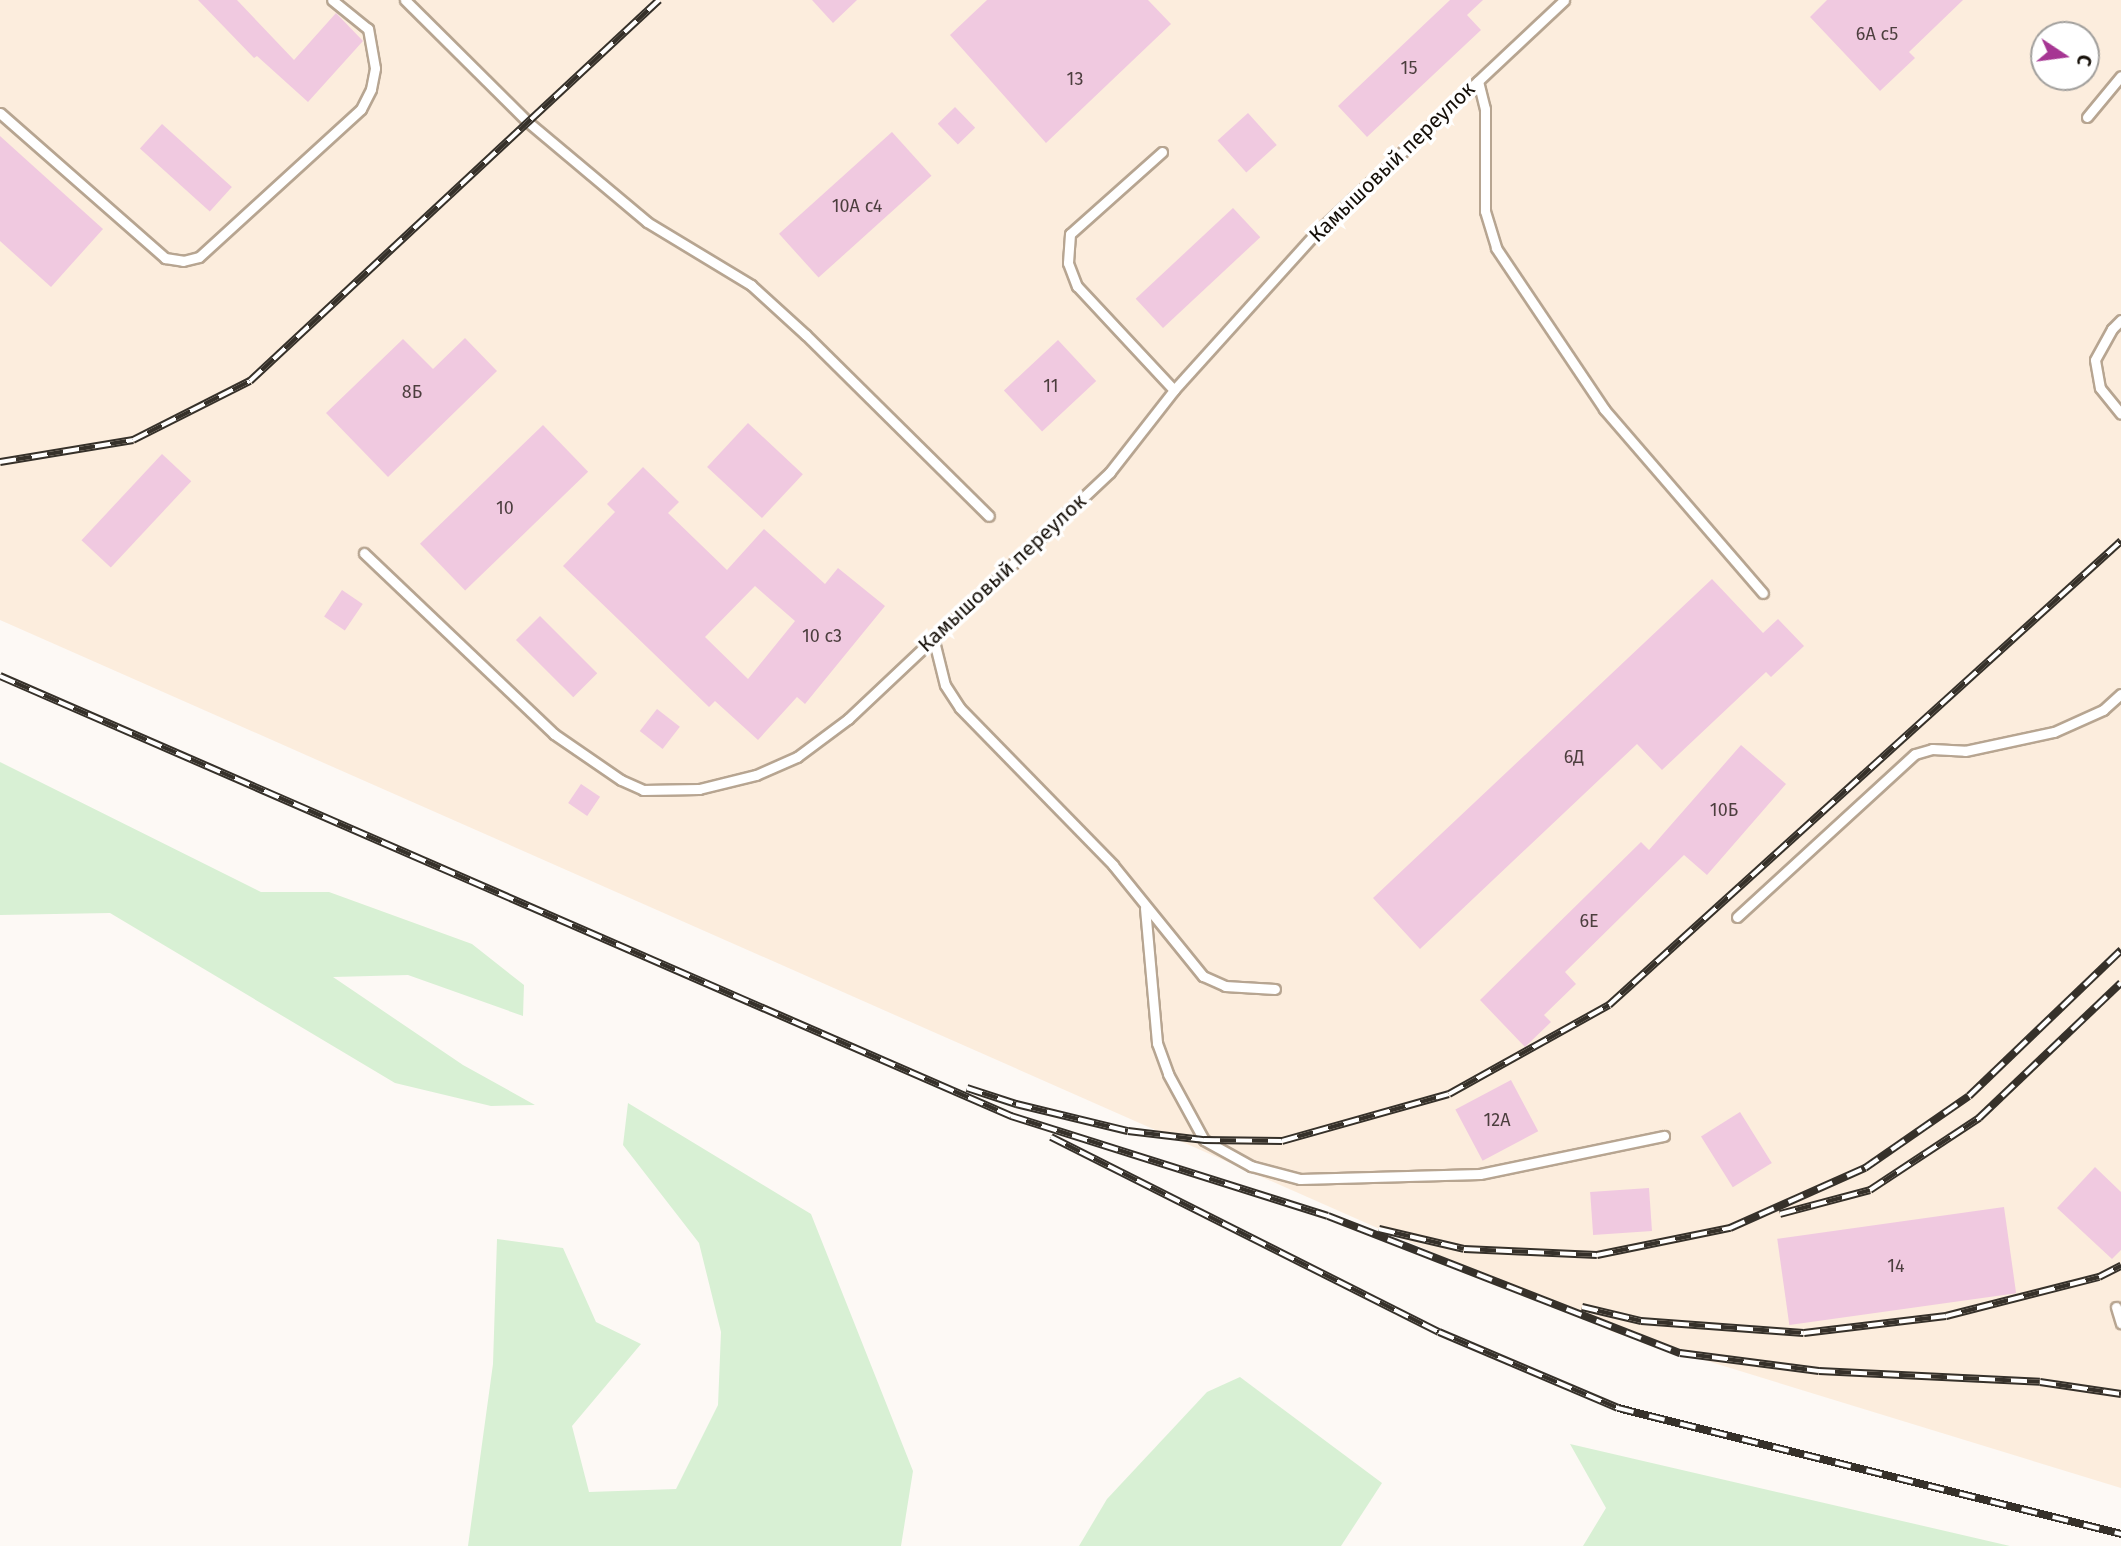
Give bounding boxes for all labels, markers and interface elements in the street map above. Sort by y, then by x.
north arrow [2030,21,2100,91]
house number: 6А с5 [1856,23,1898,45]
text: С [2072,52,2096,68]
house number: 15 [1401,57,1417,79]
house number: 13 [1067,68,1083,90]
street label: Камышовый переулок [1304,76,1480,248]
house number: 10А с4 [832,195,882,217]
house number: 11 [1043,375,1059,397]
house number: 8Б [402,381,422,403]
street label: Камышовый переулок [913,489,1091,657]
house number: 10 [496,497,514,519]
house number: 10 с3 [802,625,842,647]
house number: 6Д [1564,746,1584,768]
house number: 10Б [1710,799,1738,821]
house number: 6Е [1579,910,1599,932]
house number: 12А [1483,1109,1511,1131]
house number: 14 [1887,1255,1905,1277]

